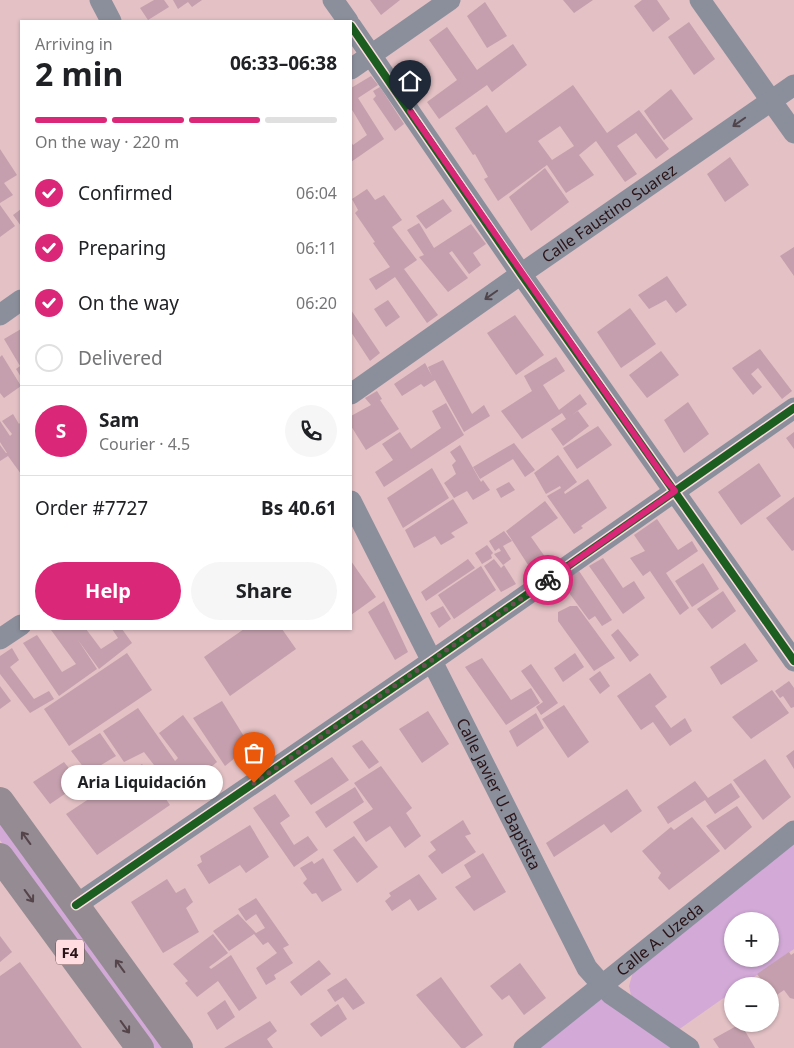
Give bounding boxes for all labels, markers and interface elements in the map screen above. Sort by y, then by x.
text: Arriving in [35,33,113,55]
text: 06:33–06:38 [230,50,337,76]
text: 2 min [35,52,123,95]
pin [389,60,431,111]
icon: home [396,67,424,95]
one-way arrow [733,117,747,127]
text: On the way · 220 m [35,131,179,153]
street label: Calle Faustino Suarez [537,159,681,268]
icon: check [35,179,63,207]
text: Confirmed [78,180,173,206]
text: 06:04 [296,182,337,204]
icon: check [35,234,63,262]
text: Preparing [78,235,166,261]
text: 06:11 [296,237,337,259]
icon: check [35,289,63,317]
text: On the way [78,290,179,316]
one-way arrow [484,290,498,300]
text: 06:20 [296,292,337,314]
text: Delivered [78,345,163,371]
button: phone [285,405,337,457]
text: Sam [99,407,139,433]
text: S [56,418,66,444]
text: Courier · 4.5 [99,433,190,455]
text: Order #7727 [35,495,148,521]
text: Bs 40.61 [261,495,337,521]
courier [523,555,573,605]
button: Help [35,562,181,620]
button: Share [191,562,337,620]
icon: bike [534,566,562,594]
street label: Calle Javier U. Baptista [451,714,547,873]
pin [233,732,275,783]
icon: bag [240,739,268,767]
callout: Aria Liquidación [61,766,224,800]
text: Aria Liquidación [78,771,206,793]
one-way arrow [21,832,32,845]
one-way arrow [24,889,34,903]
street label: Calle A. Uzeda [611,897,708,981]
map controls [724,912,779,1032]
button: + [724,912,779,967]
road number: F4 [56,940,84,964]
one-way arrow [115,959,125,973]
button: − [724,977,779,1032]
one-way arrow [119,1020,130,1033]

